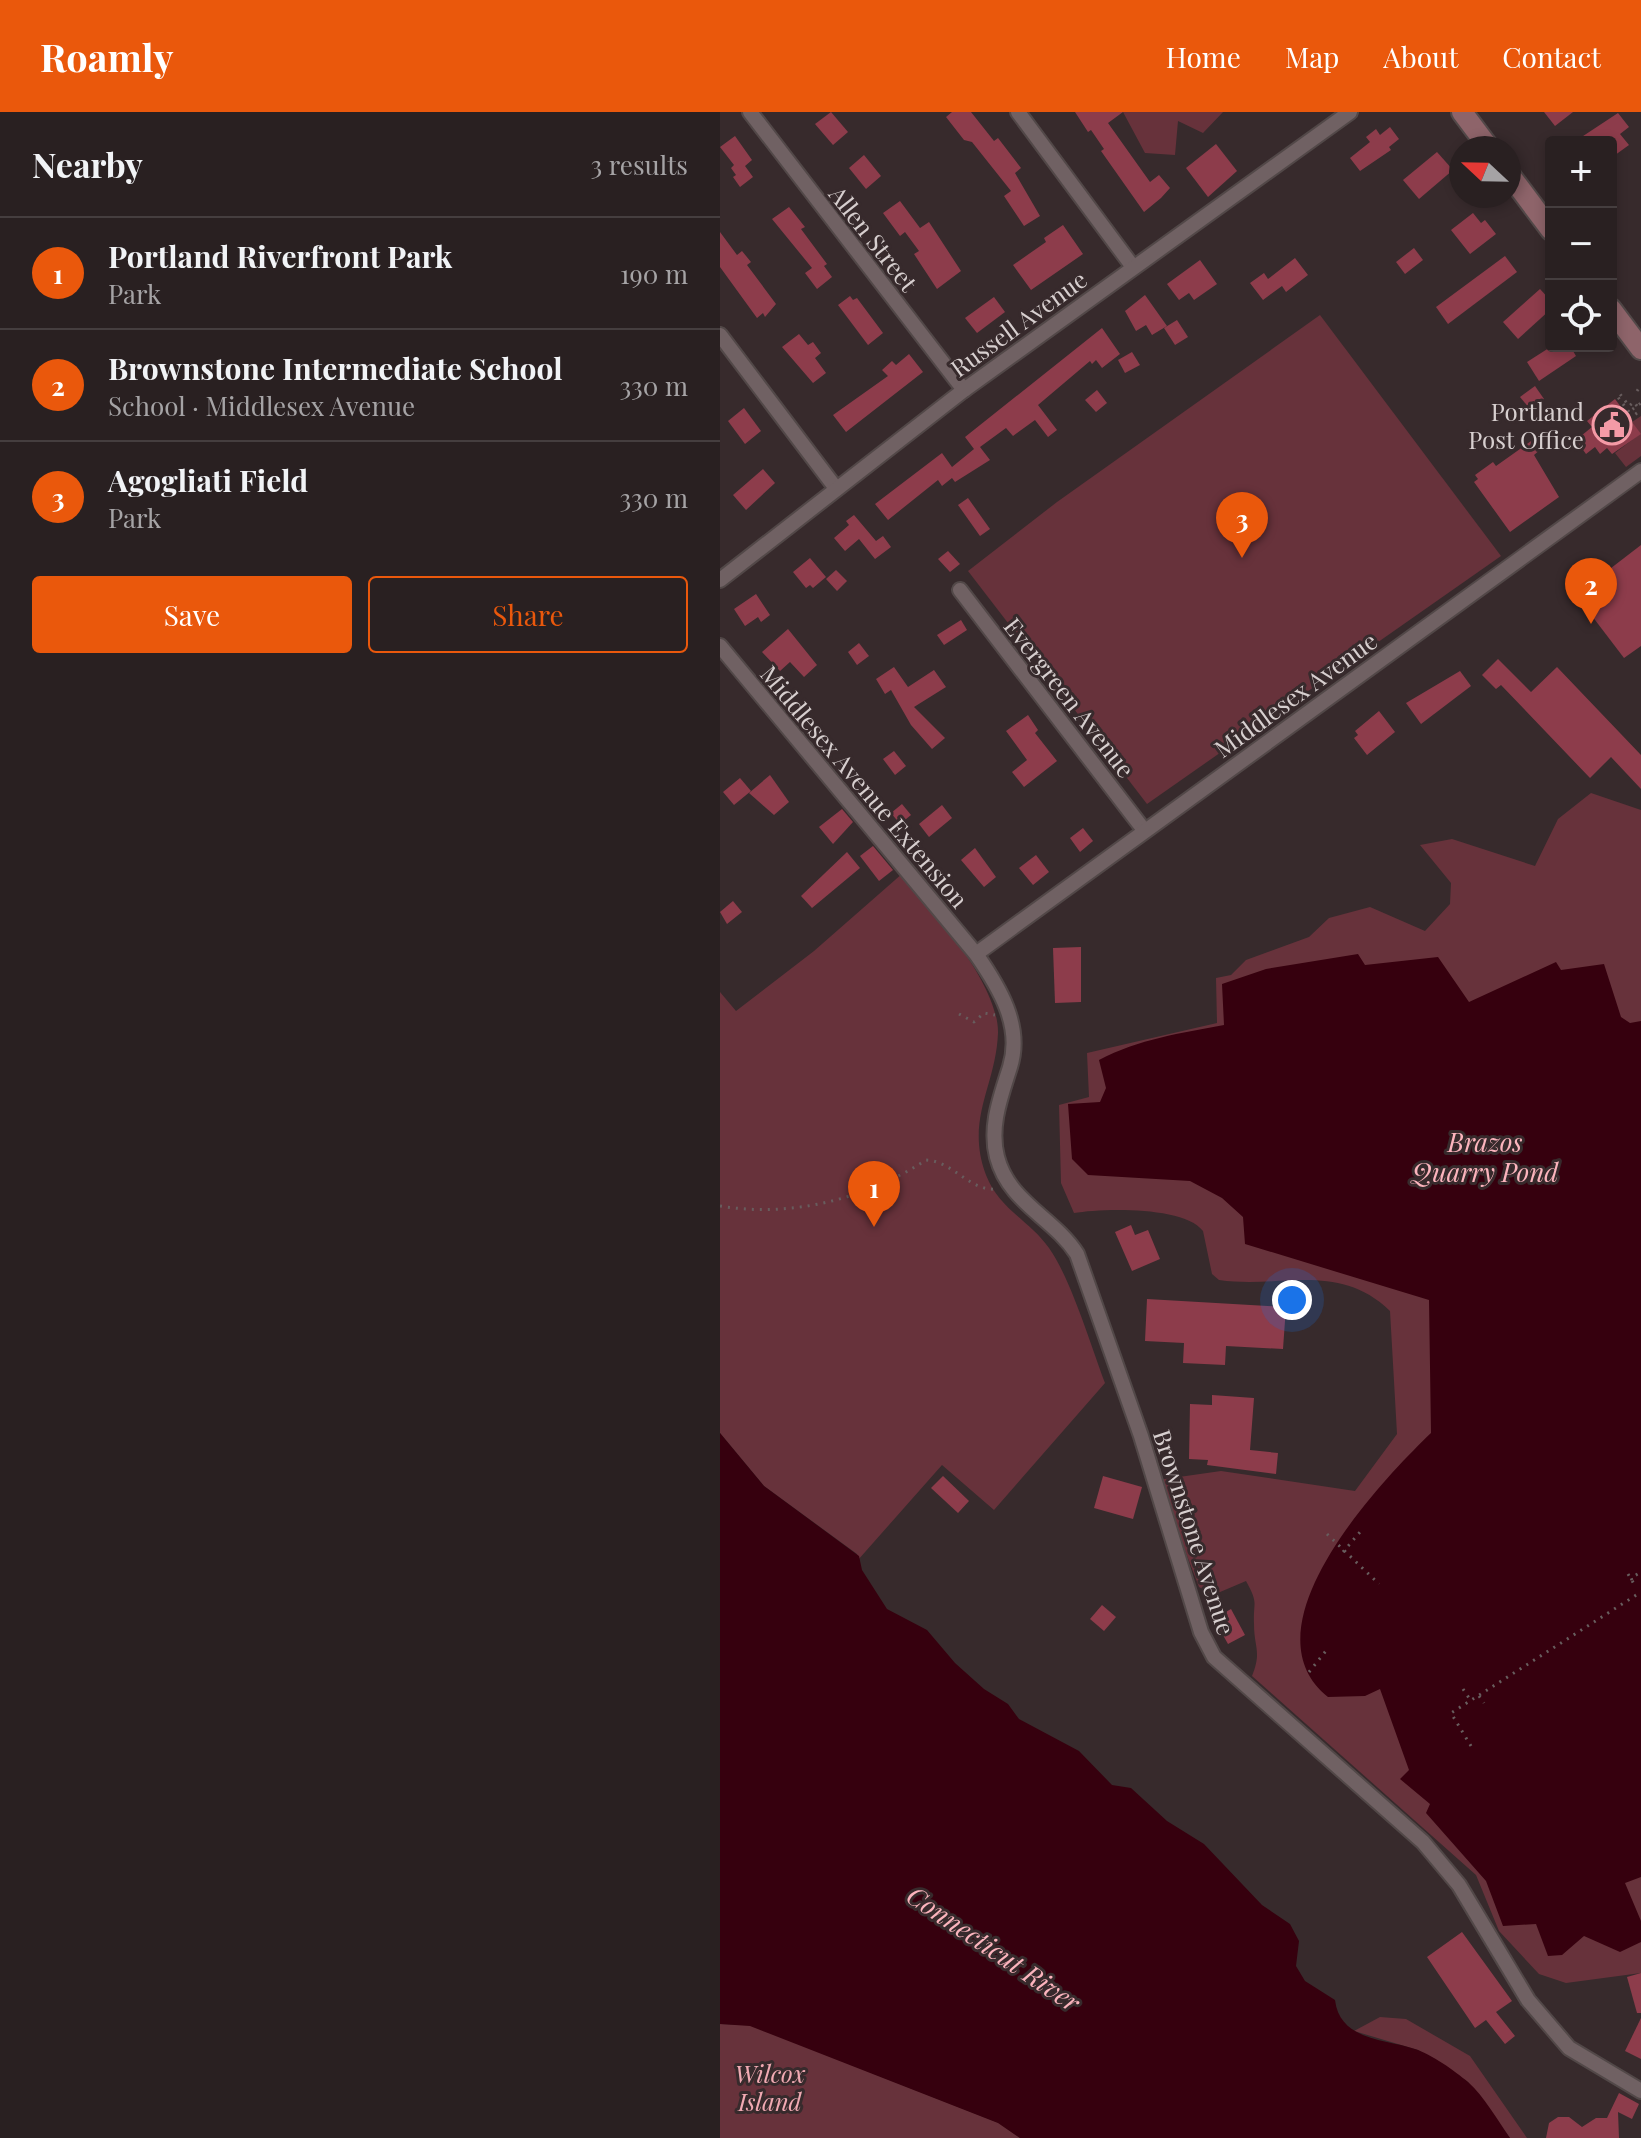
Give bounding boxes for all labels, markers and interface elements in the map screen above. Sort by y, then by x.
text: Roamly [40,31,173,82]
text: Home [1166,38,1241,75]
text: Map [1285,38,1339,75]
text: About [1383,38,1458,75]
text: Contact [1502,38,1601,75]
north arrow [1449,136,1521,208]
map controls [1545,136,1617,352]
button: + [1545,136,1617,208]
text: Nearby [32,141,143,187]
text: 3 results [591,147,688,182]
street label: Allen Street [822,178,926,298]
button: − [1545,208,1617,280]
text: Portland Riverfront Park [108,236,452,276]
text: 1 [53,256,63,291]
text: 190 m [620,256,688,291]
street label: Russell Avenue [943,263,1093,383]
text: Park [108,276,161,311]
button: locate [1545,280,1617,352]
text: Brownstone Intermediate School [108,348,563,388]
text: 2 [51,368,65,403]
text: 330 m [619,368,688,403]
text: School · Middlesex Avenue [108,388,415,423]
place label: Portland Post Office [1468,395,1584,455]
public building icon: Portland Post Office [1591,404,1633,446]
text: Agogliati Field [108,460,308,500]
text: 3 [52,480,64,515]
text: 330 m [619,480,688,515]
pin: 3 [1216,492,1268,558]
text: Park [108,500,161,535]
pin: 2 [1565,558,1617,624]
button: Save [32,576,352,653]
button: Share [368,576,688,653]
street label: Evergreen Avenue [997,610,1143,784]
street label: Middlesex Avenue [1207,624,1383,764]
street label: Middlesex Avenue Extension [754,658,976,914]
water label: Brazos Quarry Pond [1410,1124,1559,1189]
pin: 1 [848,1161,900,1227]
your location [1272,1280,1312,1320]
street label: Brownstone Avenue [1147,1425,1243,1639]
water label: Connecticut River [901,1877,1088,2019]
park label: Wilcox Island [735,2057,806,2117]

